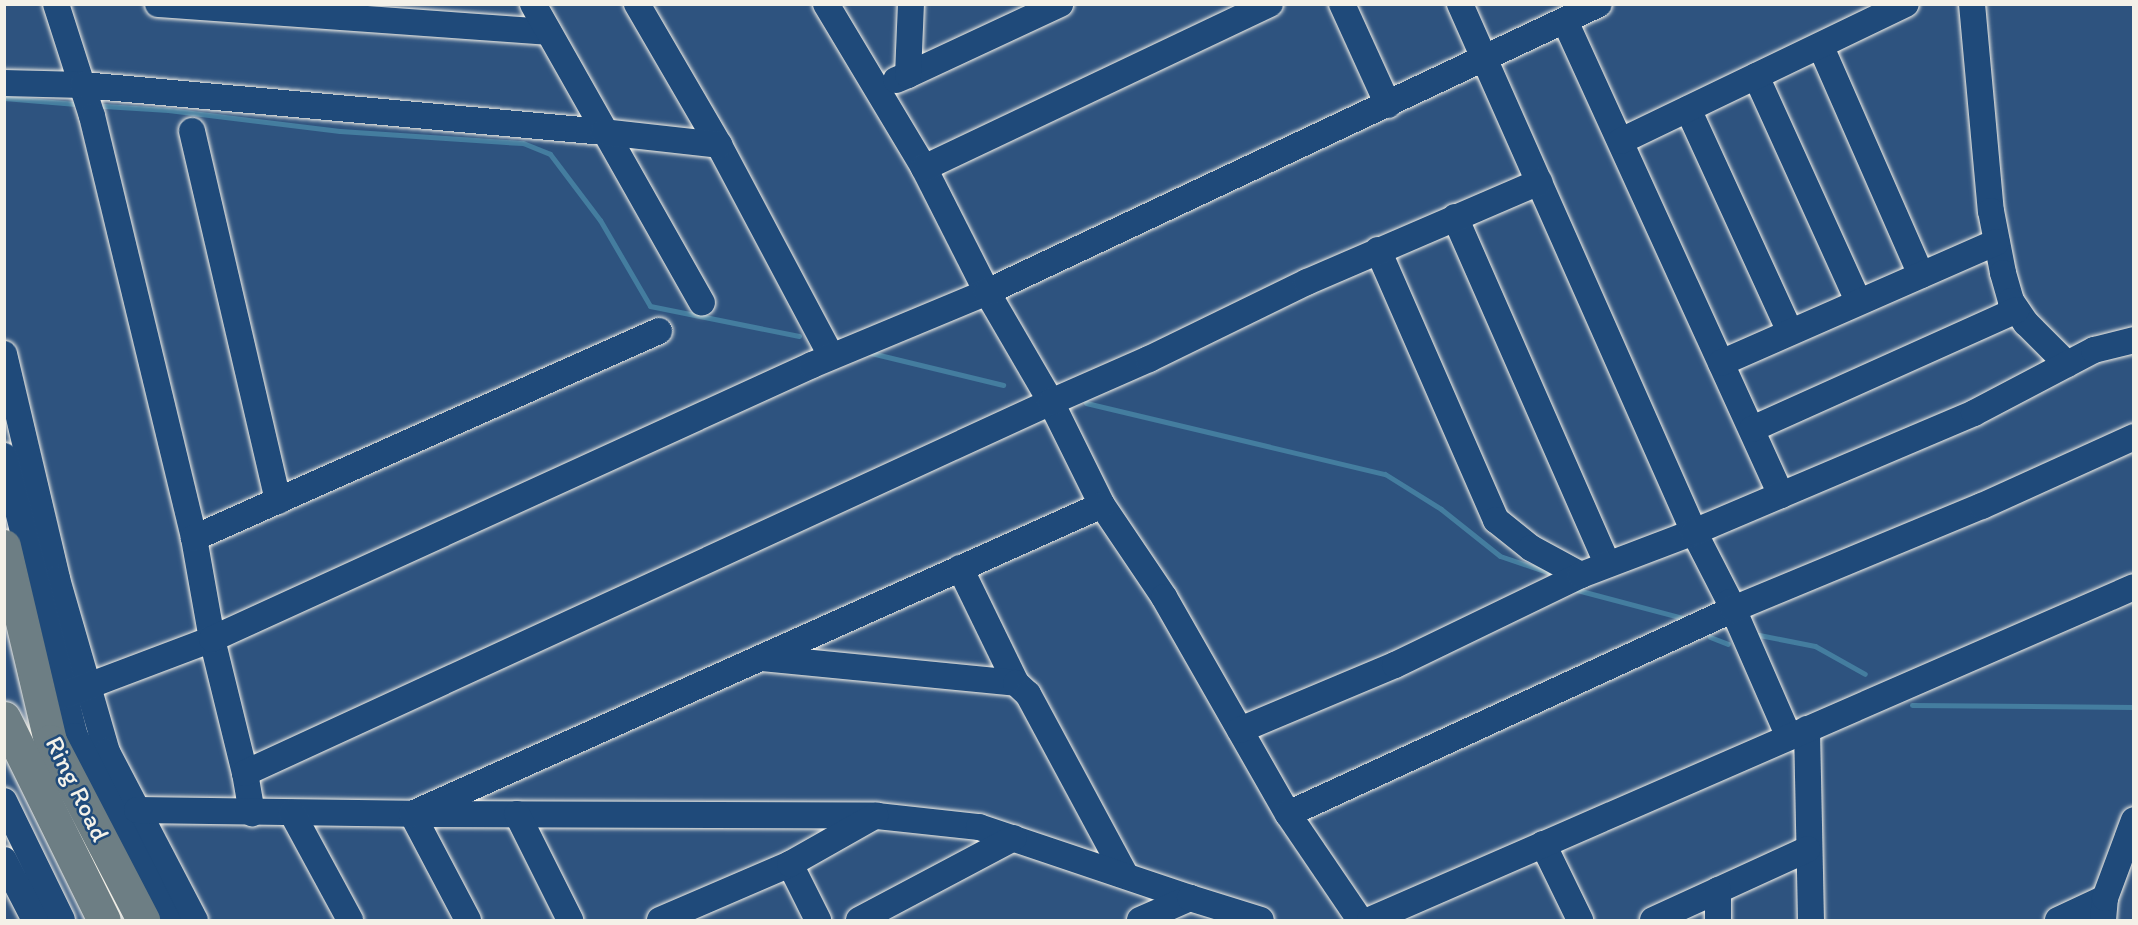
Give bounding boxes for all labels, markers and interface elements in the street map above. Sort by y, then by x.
street label: Ring Road [38,732,116,846]

